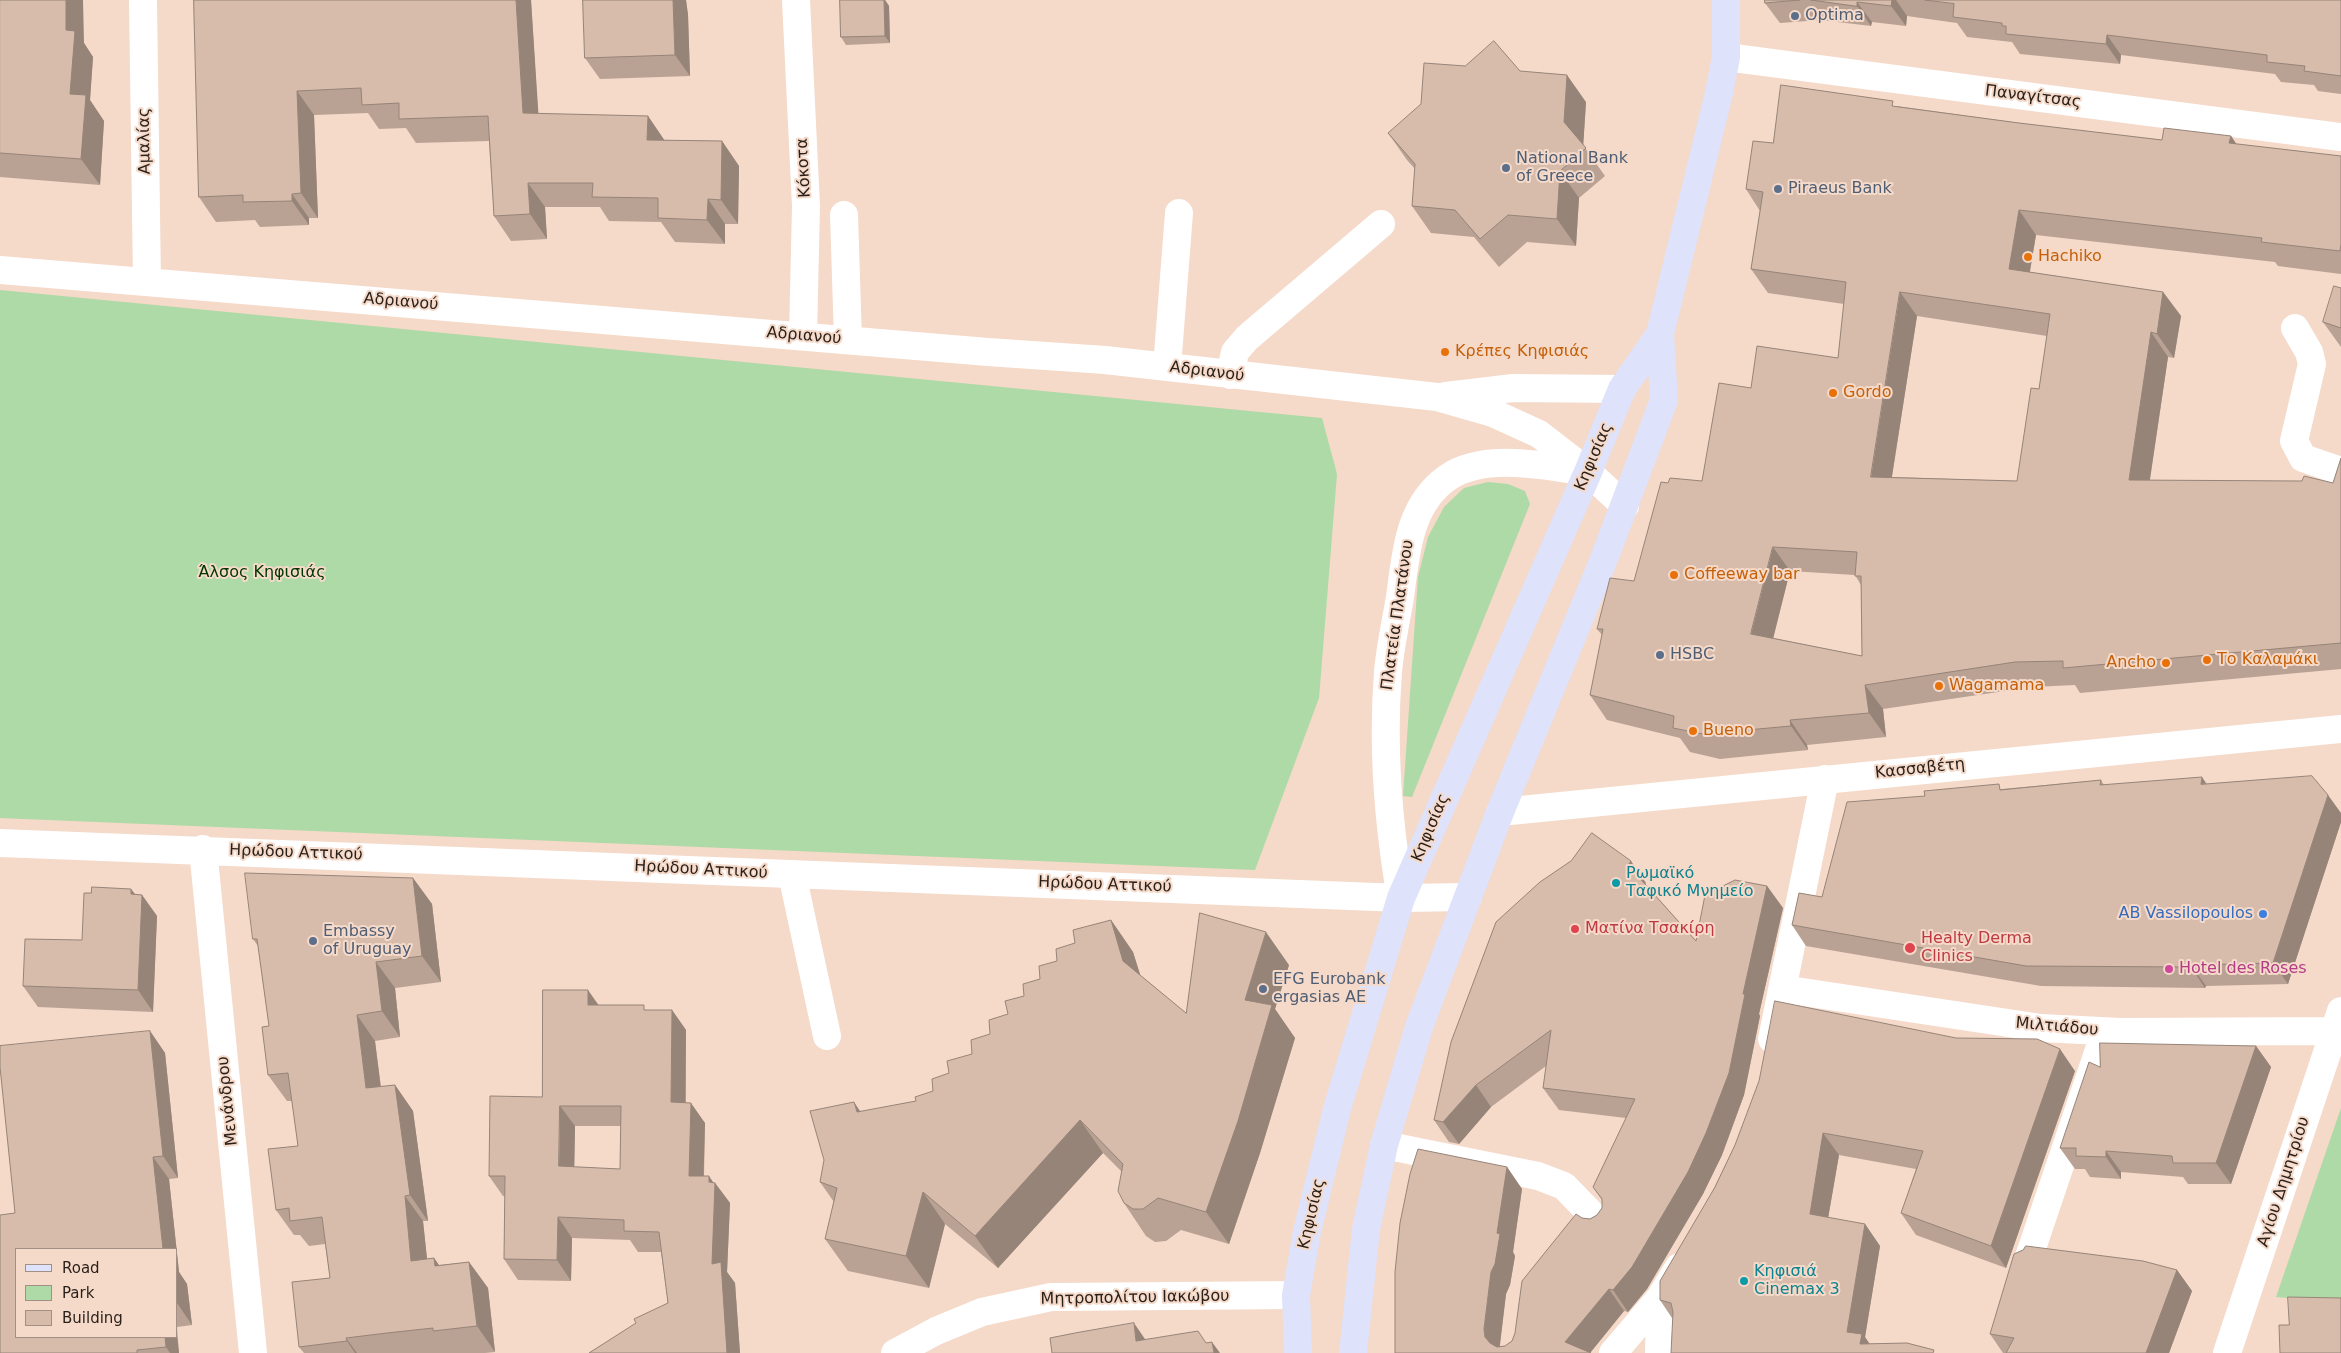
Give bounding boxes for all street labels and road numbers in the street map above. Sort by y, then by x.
street label: Παναγίτσας [1984,82,2082,112]
street label: Αμαλίας [135,108,155,174]
street label: Κόκοτα [793,138,815,198]
street label: Αδριανού [363,289,439,315]
street label: Αδριανού [766,323,842,349]
street label: Αδριανού [1169,358,1245,386]
street label: Κηφισίας [1571,420,1617,494]
street label: Πλατεία Πλατάνου [1378,539,1418,691]
street label: Κασσαβέτη [1874,755,1966,783]
street label: Κηφισίας [1408,791,1454,865]
street label: Ηρώδου Αττικού [229,841,363,865]
street label: Ηρώδου Αττικού [634,857,768,883]
street label: Ηρώδου Αττικού [1038,873,1172,897]
street label: Μιλτιάδου [2015,1014,2099,1040]
street label: Μενάνδρου [214,1055,242,1147]
street label: Αγίου Δημητρίου [2254,1115,2314,1249]
street label: Κηφισίας [1295,1177,1329,1251]
street label: Μητροπολίτου Ιακώβου [1040,1287,1230,1309]

